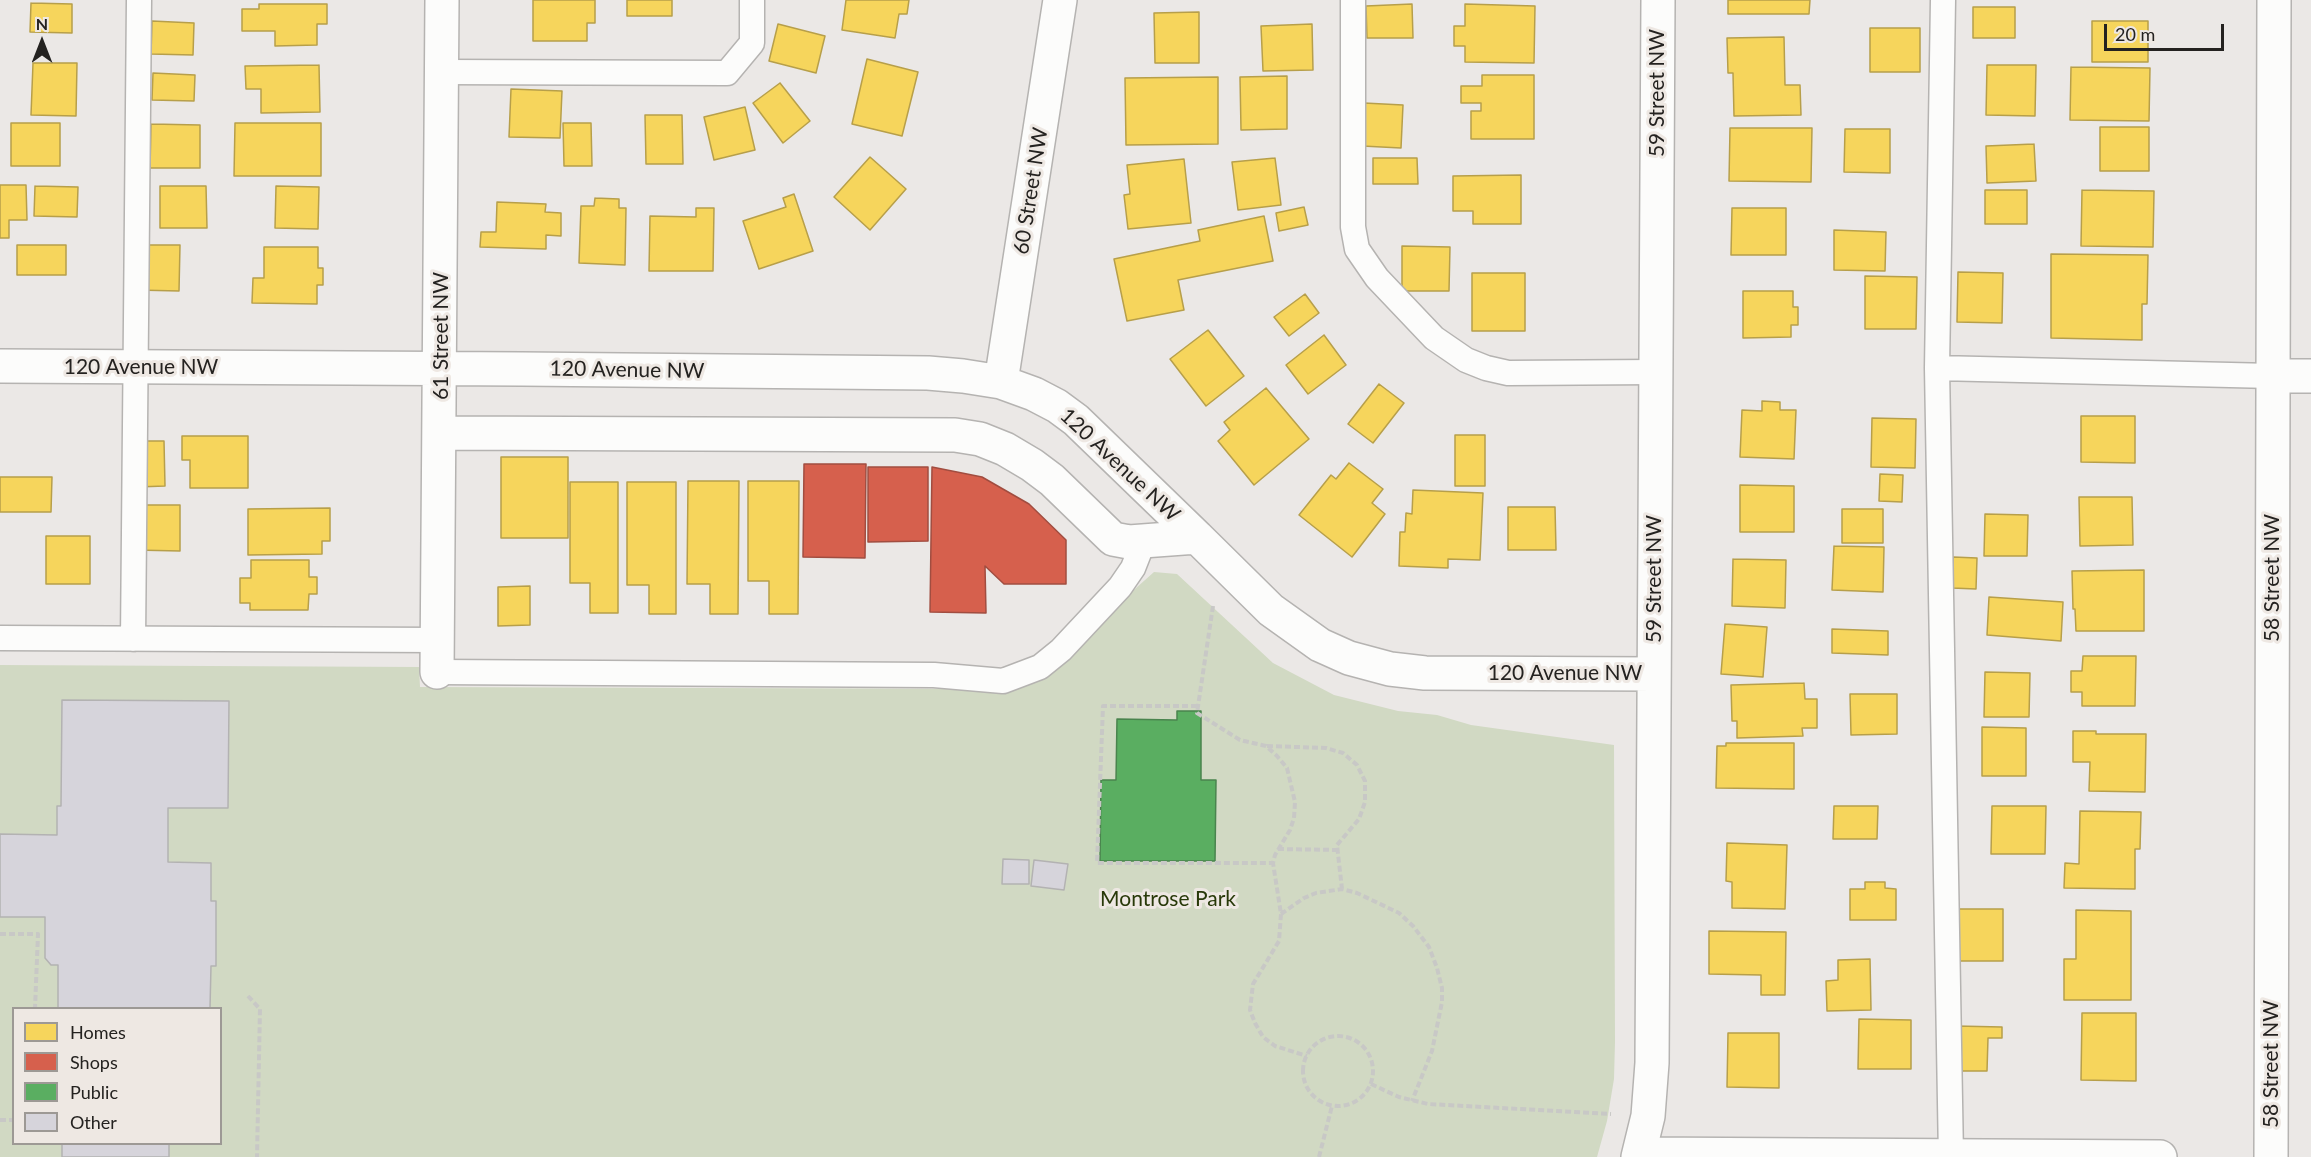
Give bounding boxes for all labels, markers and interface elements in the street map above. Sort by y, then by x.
north arrow [12,12,72,72]
scale bar [2107,12,2227,50]
text: N [36,14,48,33]
text: 20 m [2115,23,2155,45]
street label: 59 Street NW [1644,29,1670,157]
street label: 60 Street NW [1009,126,1053,256]
street label: 61 Street NW [428,272,454,400]
street label: 120 Avenue NW [64,354,218,380]
street label: 120 Avenue NW [549,356,705,384]
street label: 120 Avenue NW [1055,403,1185,527]
street label: 58 Street NW [2259,514,2285,642]
street label: 59 Street NW [1641,515,1667,643]
street label: 120 Avenue NW [1488,660,1642,686]
park label: Montrose Park [1100,886,1236,912]
street label: 58 Street NW [2258,1000,2284,1128]
legend [12,1007,222,1145]
text: Homes [70,1021,126,1043]
text: Shops [70,1051,118,1073]
text: Public [70,1081,118,1103]
text: Other [70,1111,117,1133]

